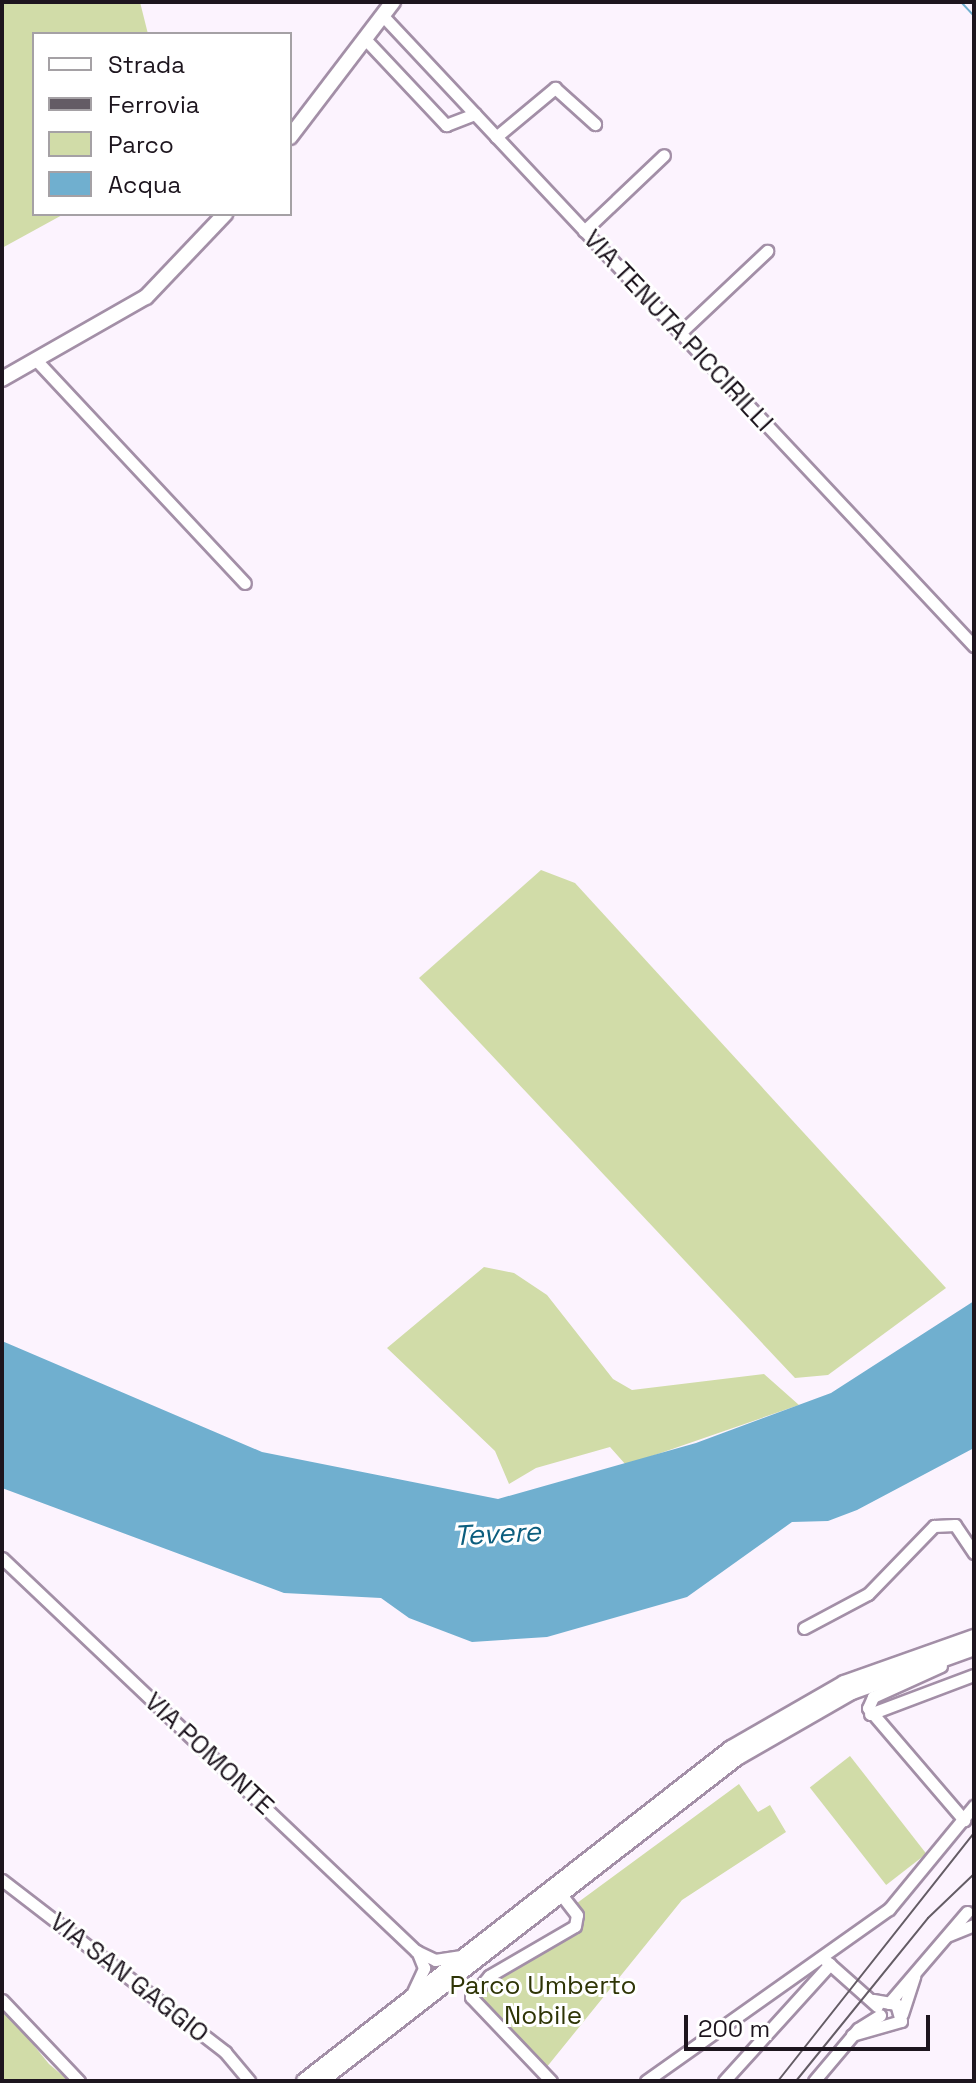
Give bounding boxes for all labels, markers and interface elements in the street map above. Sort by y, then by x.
legend [32,32,292,216]
text: Strada [108,49,185,80]
text: Ferrovia [108,89,200,120]
text: Parco [108,129,174,160]
text: Acqua [108,169,181,200]
street label: VIA TENUTA PICCIRILLI [576,223,780,439]
water label: Tevere [452,1514,542,1552]
street label: VIA POMONTE [138,1686,280,1822]
street label: VIA SAN GAGGIO [43,1906,215,2050]
park label: Parco Umberto Nobile [449,1970,637,2032]
scale bar [688,1999,934,2049]
text: 200 m [698,2013,770,2044]

